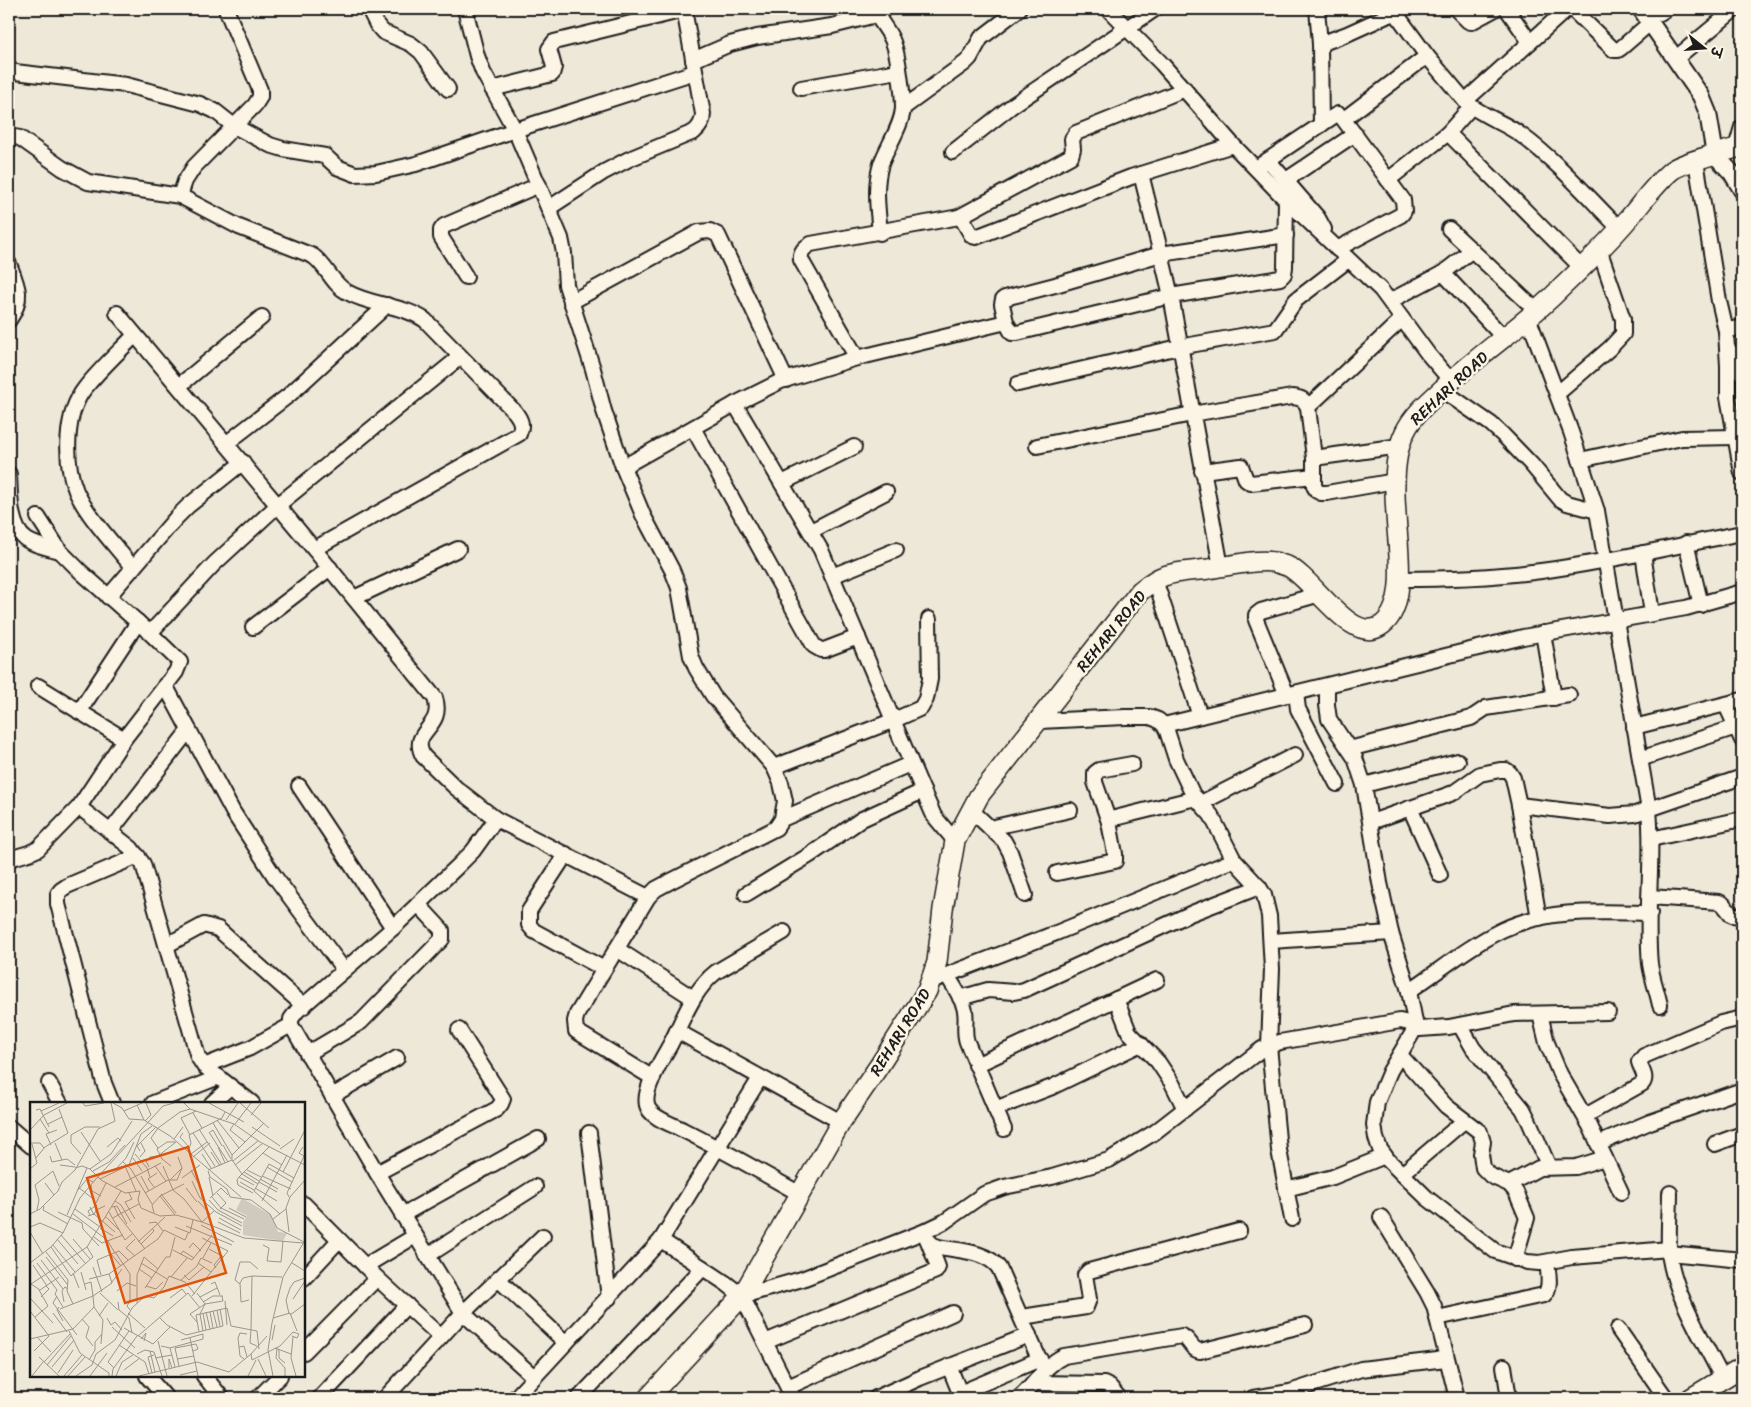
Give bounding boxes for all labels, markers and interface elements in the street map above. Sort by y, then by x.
north arrow [1678,22,1728,72]
text: उ [1702,42,1730,61]
street label: REHARI ROAD [1403,343,1495,432]
street label: REHARI ROAD [1069,583,1154,679]
street label: REHARI ROAD [861,982,939,1082]
inset map [30,1102,305,1377]

